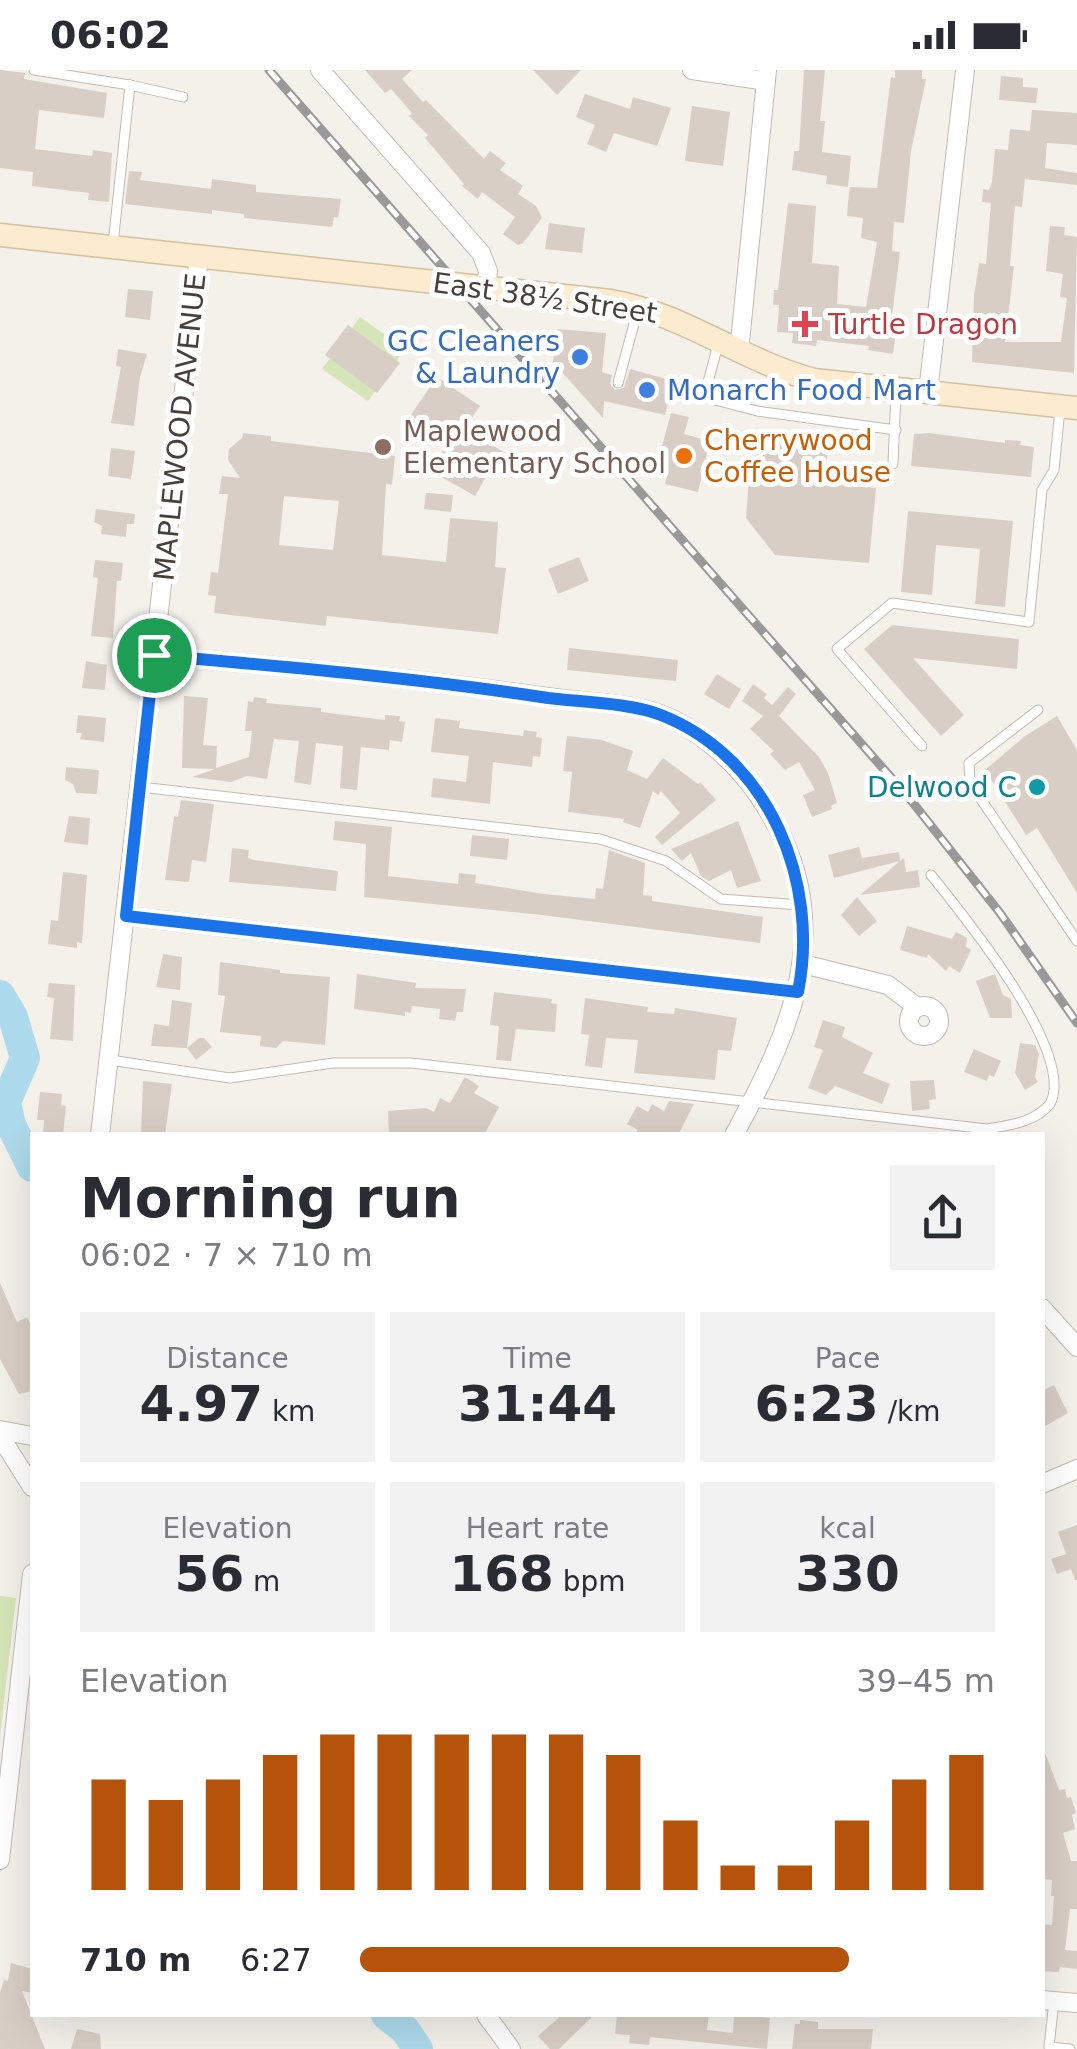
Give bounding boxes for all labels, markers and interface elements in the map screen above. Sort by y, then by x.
text: 06:02 [50,13,171,57]
street label: East 38½ Street [431,266,659,330]
street label: MAPLEWOOD AVENUE [147,272,213,582]
place label: Turtle Dragon [827,308,1018,341]
marker: Turtle Dragon [792,311,818,337]
place label: GC Cleaners & Laundry [387,325,560,390]
marker: GC Cleaners & Laundry [569,346,591,368]
place label: Monarch Food Mart [667,374,936,407]
marker: Monarch Food Mart [636,379,658,401]
place label: Maplewood Elementary School [403,415,666,480]
place label: Cherrywood Coffee House [704,424,891,489]
marker: Maplewood Elementary School [372,436,394,458]
marker: Cherrywood Coffee House [673,445,695,467]
pin [112,613,197,698]
icon: arrive [127,628,182,683]
place label: Delwood C [867,771,1017,804]
marker: Delwood C [1026,776,1048,798]
button: share [890,1165,995,1270]
text: Morning run [80,1166,461,1230]
text: 06:02 · 7 × 710 m [80,1236,373,1274]
text: Distance [166,1342,289,1375]
text: Time [503,1342,572,1375]
text: Pace [815,1342,880,1375]
text: 4.97 [140,1375,263,1433]
text: 31:44 [458,1375,617,1433]
text: 6:23 [754,1375,879,1433]
text: km [263,1395,315,1428]
text: /km [879,1395,941,1428]
text: Elevation [162,1512,293,1545]
text: Heart rate [466,1512,609,1545]
text: kcal [819,1512,876,1545]
text: 56 [175,1545,244,1603]
text: 168 [449,1545,554,1603]
text: 330 [795,1545,900,1603]
text: m [244,1565,280,1598]
text: bpm [554,1565,626,1598]
text: Elevation [80,1662,229,1700]
text: 39–45 m [856,1662,995,1700]
text: 710 m [80,1941,191,1979]
text: 6:27 [240,1941,312,1979]

